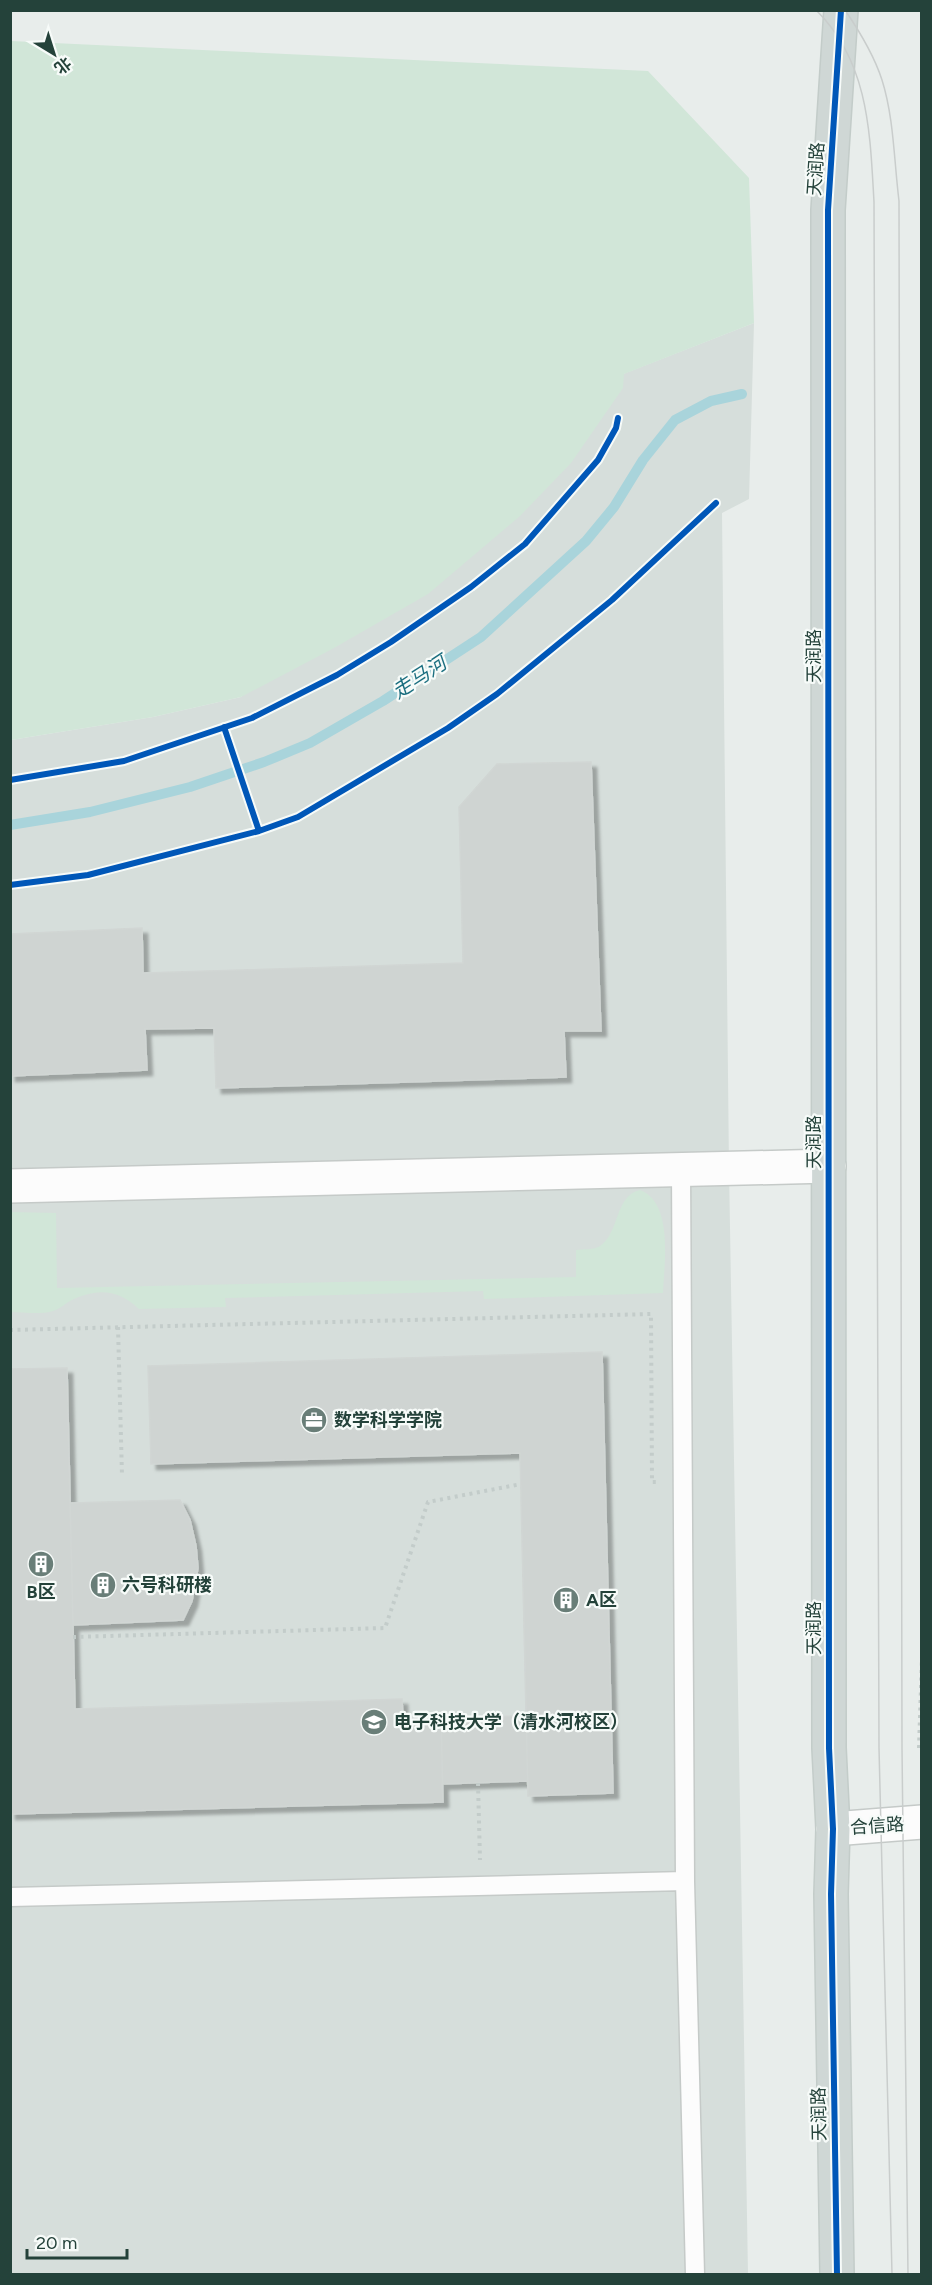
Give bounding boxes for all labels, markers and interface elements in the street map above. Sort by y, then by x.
north arrow [24,24,84,84]
text: 北 [51,53,75,78]
street label: 天润路 [803,141,829,197]
street label: 天润路 [803,629,825,683]
water label: 走马河 [387,648,454,703]
street label: 天润路 [803,1115,825,1169]
office icon: 数学科学学院 [299,1405,329,1435]
place label: 数学科学学院 [334,1409,442,1431]
building icon: B区 [26,1549,56,1579]
building icon: 六号科研楼 [88,1570,118,1600]
place label: 六号科研楼 [122,1574,212,1596]
place label: B区 [26,1581,56,1603]
building icon: A区 [551,1585,581,1615]
place label: A区 [586,1589,617,1611]
street label: 天润路 [803,1601,825,1655]
school or university icon: 电子科技大学（清水河校区） [359,1707,389,1737]
place label: 电子科技大学（清水河校区） [394,1711,628,1733]
street label: 合信路 [849,1813,905,1839]
street label: 天润路 [808,2087,830,2141]
scale bar [27,2222,128,2260]
text: 20 m [36,2232,77,2254]

